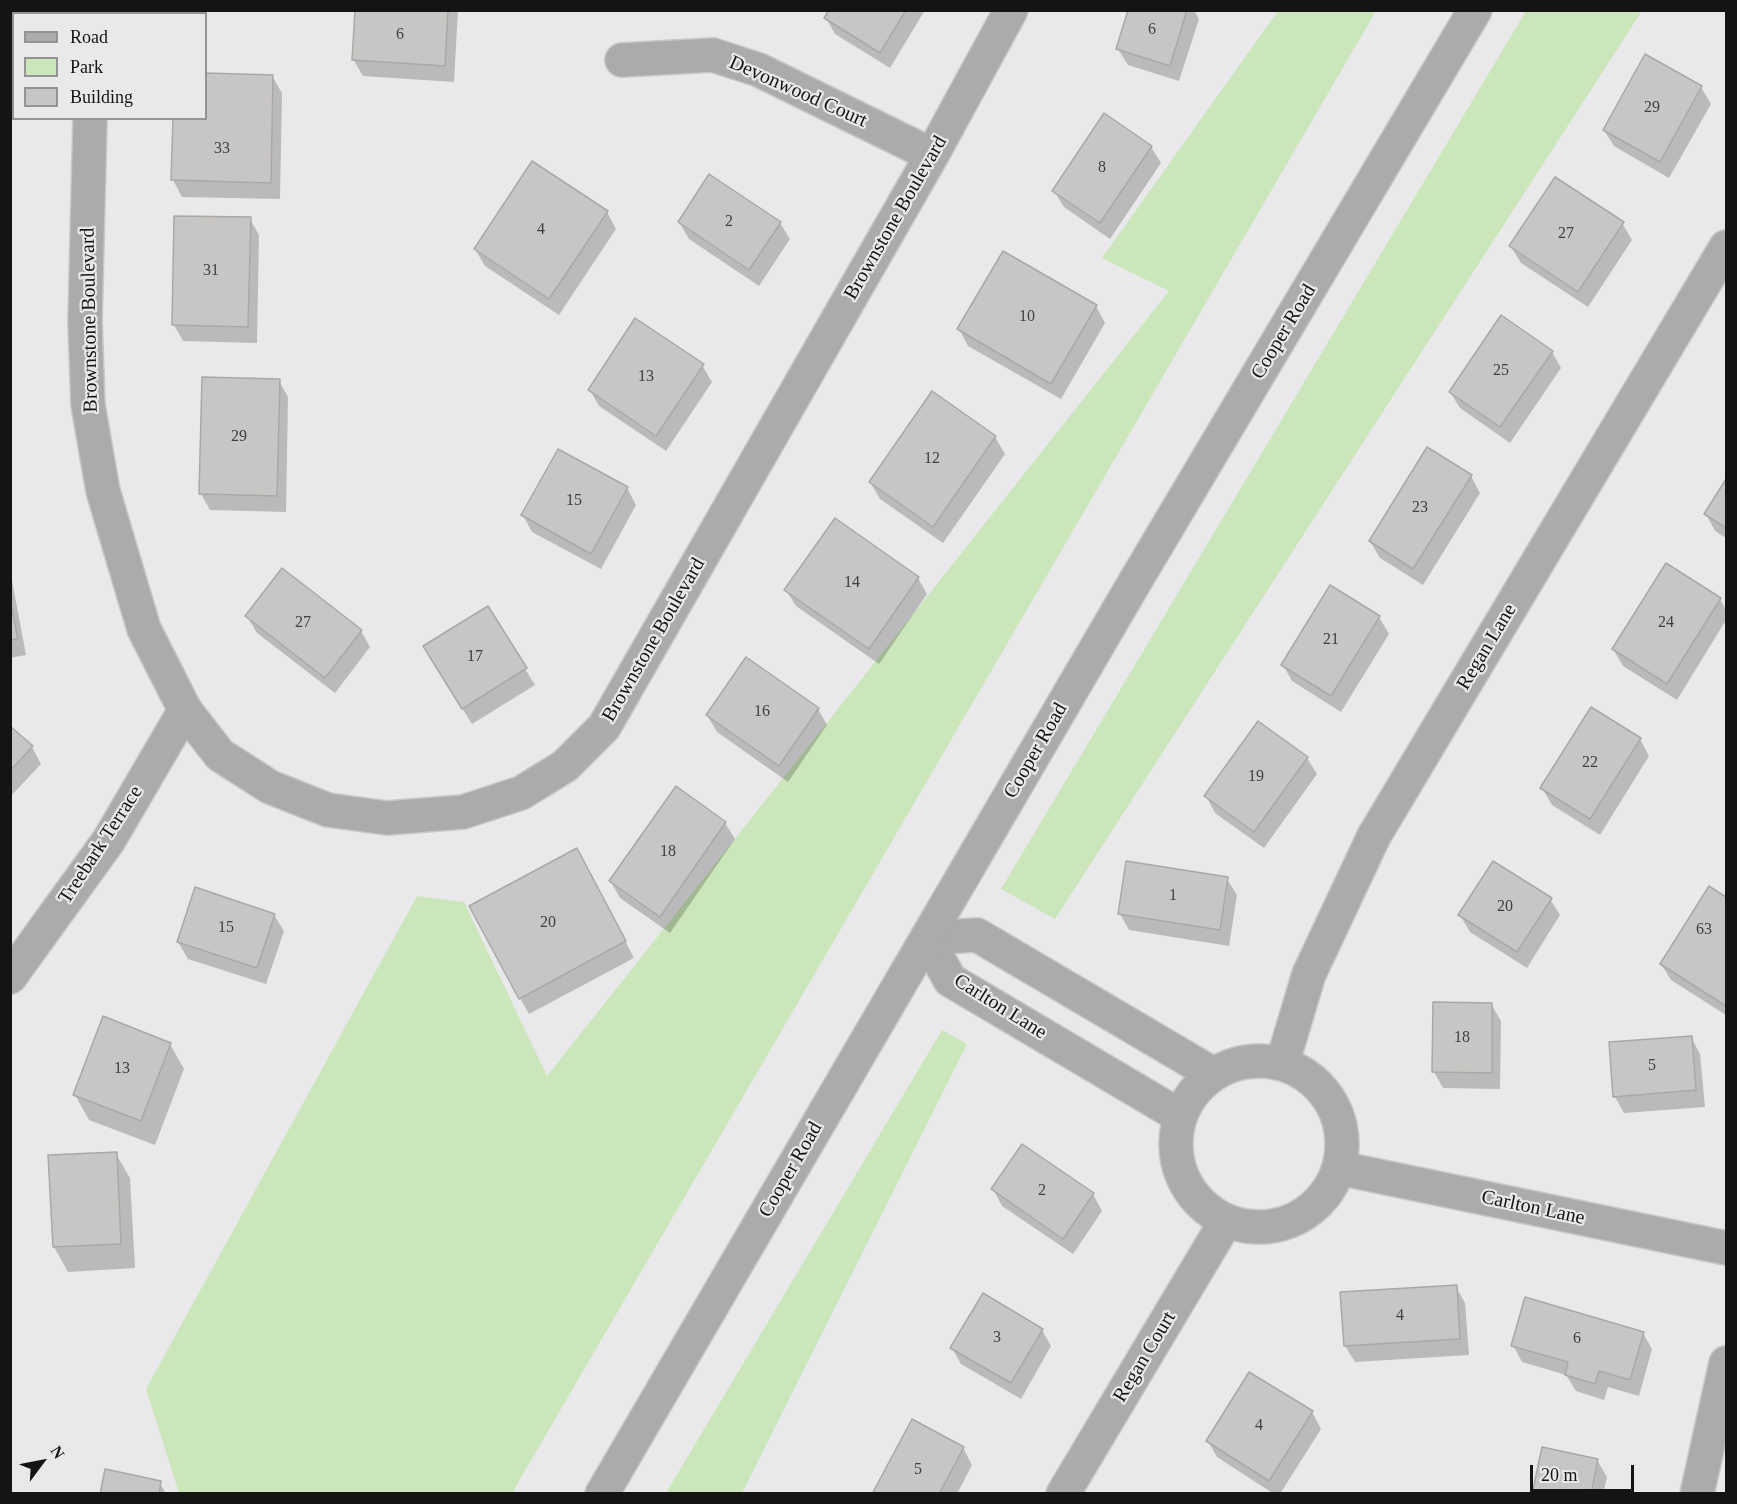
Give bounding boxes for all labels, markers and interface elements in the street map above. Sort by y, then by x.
legend [12,12,207,120]
house number: 6 [1148,20,1156,40]
house number: 6 [396,25,404,45]
text: Road [70,27,108,47]
street label: Devonwood Court [725,51,871,133]
text: Park [70,57,103,77]
text: Building [70,87,133,107]
house number: 29 [1644,98,1660,118]
street label: Brownstone Boulevard [839,132,953,304]
house number: 33 [214,139,230,159]
house number: 8 [1098,158,1106,178]
house number: 2 [725,212,733,232]
house number: 4 [537,220,545,240]
house number: 27 [1558,224,1574,244]
street label: Brownstone Boulevard [76,227,104,413]
house number: 31 [203,261,219,281]
street label: Cooper Road [1246,280,1322,384]
house number: 10 [1019,307,1035,327]
house number: 25 [1493,361,1509,381]
house number: 13 [638,367,654,387]
house number: 29 [231,427,247,447]
house number: 12 [924,449,940,469]
house number: 15 [566,491,582,511]
house number: 23 [1412,498,1428,518]
street label: Brownstone Boulevard [597,554,711,726]
house number: 14 [844,573,860,593]
street label: Regan Lane [1452,600,1522,694]
house number: 27 [295,613,311,633]
house number: 24 [1658,613,1674,633]
house number: 21 [1323,630,1339,650]
house number: 17 [467,647,483,667]
street label: Cooper Road [999,699,1073,803]
house number: 16 [754,702,770,722]
house number: 22 [1582,753,1598,773]
house number: 19 [1248,767,1264,787]
street label: Treebark Terrace [54,781,148,909]
house number: 18 [660,842,676,862]
house number: 1 [1169,886,1177,906]
house number: 20 [1497,897,1513,917]
house number: 20 [540,913,556,933]
house number: 15 [218,918,234,938]
house number: 63 [1696,920,1712,940]
street label: Carlton Lane [949,969,1051,1045]
house number: 18 [1454,1028,1470,1048]
house number: 5 [1648,1056,1656,1076]
house number: 13 [114,1059,130,1079]
street label: Cooper Road [754,1118,828,1222]
house number: 2 [1038,1181,1046,1201]
street label: Carlton Lane [1479,1185,1587,1231]
house number: 4 [1396,1306,1404,1326]
street label: Regan Court [1109,1307,1181,1407]
house number: 3 [993,1328,1001,1348]
house number: 6 [1573,1329,1581,1349]
house number: 4 [1255,1416,1263,1436]
north arrow [12,1432,72,1492]
text: N [47,1443,68,1462]
scale bar [1533,1453,1636,1491]
house number: 5 [914,1460,922,1480]
text: 20 m [1541,1465,1578,1485]

